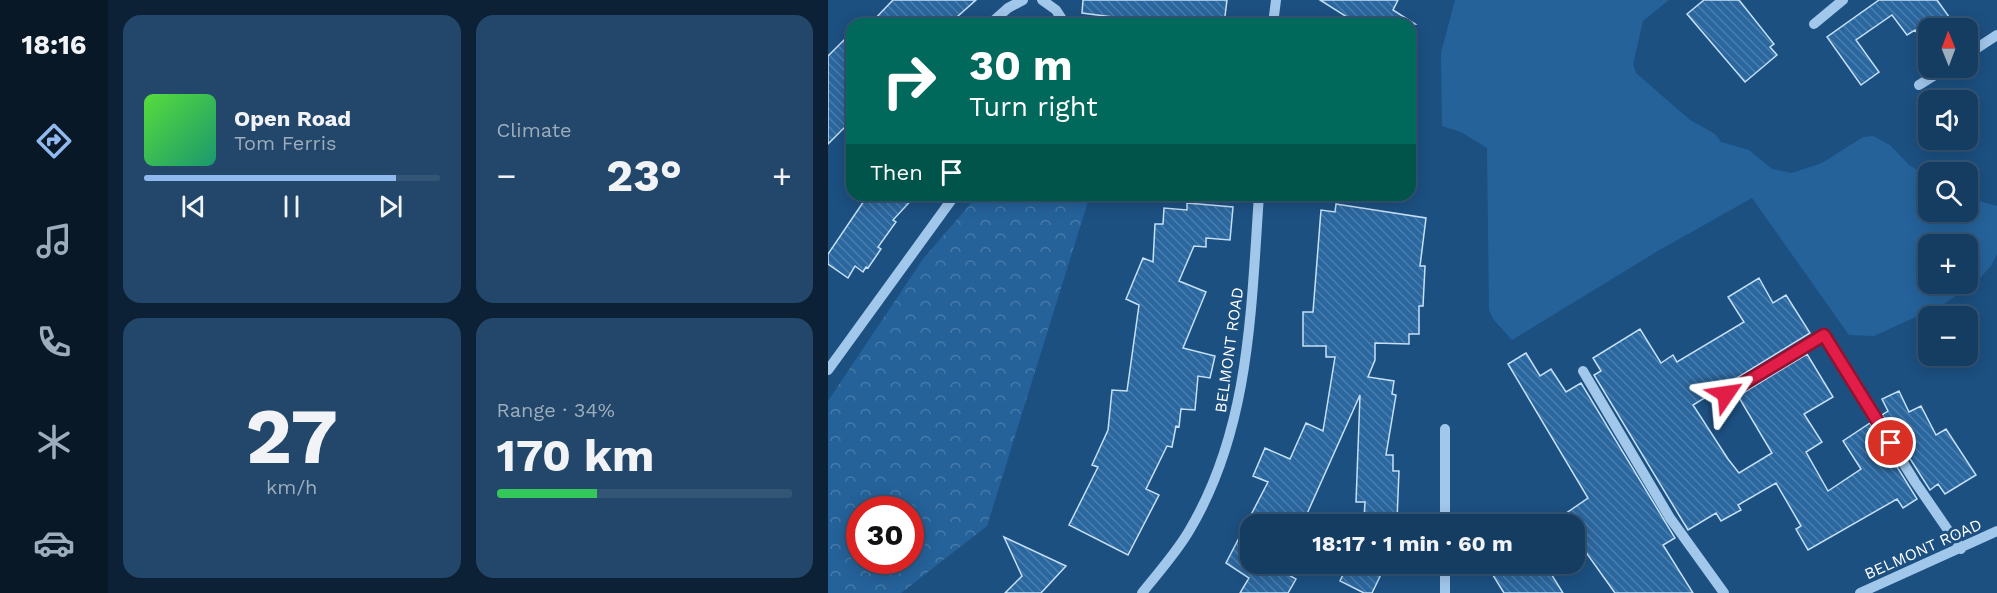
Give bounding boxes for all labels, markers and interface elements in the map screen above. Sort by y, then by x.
north arrow [1918,18,1978,78]
map controls [1918,18,1978,366]
text: 18:16 [22,29,87,61]
text: 30 m [969,41,1073,90]
icon: right [870,42,948,120]
button: sound [1918,90,1978,150]
text: Turn right [969,91,1098,123]
text: Open Road [234,106,351,131]
text: Climate [497,118,572,142]
icon: directions [33,120,75,162]
text: Tom Ferris [234,131,337,155]
text: 23° [606,149,682,202]
text: − [497,156,516,195]
text: + [772,156,792,195]
icon: arrive [935,156,968,189]
text: Then [870,160,923,185]
button: search [1918,162,1978,222]
icon: previous [177,190,210,223]
icon: pause [275,190,308,223]
icon: next [374,190,407,223]
icon: music [33,220,75,262]
button: + [1918,234,1978,294]
street label: BELMONT ROAD [1211,286,1247,414]
button: − [1918,306,1978,366]
icon: phone [33,321,75,363]
position arrow [1694,362,1758,426]
text: 27 [246,390,338,482]
text: Range · 34% [497,398,615,422]
pin [1865,417,1916,468]
icon: climate [33,421,75,463]
icon: arrive [1874,426,1907,459]
text: 170 km [497,429,654,482]
text: km/h [266,475,318,499]
speed limit sign: 30 [846,496,924,574]
street label: BELMONT ROAD [1861,515,1985,583]
icon: car [33,522,75,564]
text: 18:17 · 1 min · 60 m [1312,531,1513,556]

